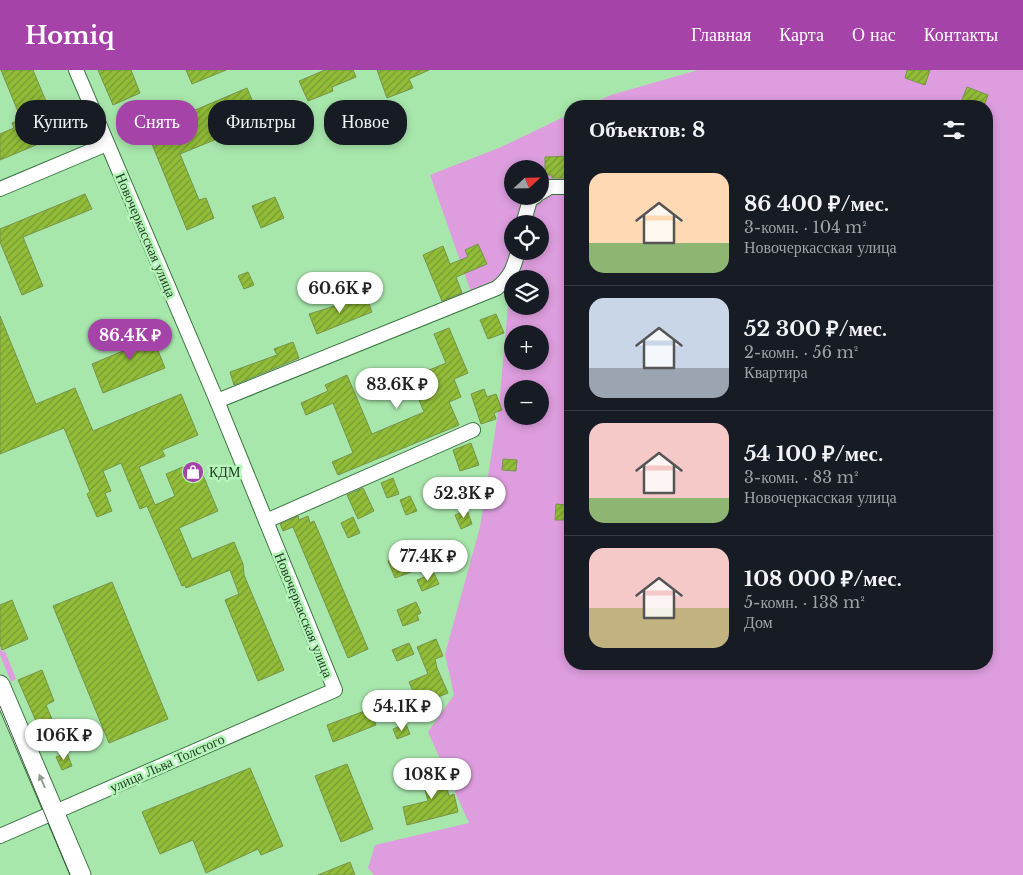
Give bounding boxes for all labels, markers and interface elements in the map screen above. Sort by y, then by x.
text: Homiq [25,21,114,50]
text: Главная [691,24,751,46]
text: Карта [779,24,824,46]
text: О нас [852,24,896,46]
text: Контакты [924,24,998,46]
chip: Купить [15,100,106,145]
chip: Снять [116,100,198,145]
chip: Фильтры [208,100,314,145]
chip: Новое [324,100,407,145]
icon: filters [940,116,968,144]
text: Объектов: 8 [589,117,705,143]
north arrow [504,160,549,205]
map controls [504,160,549,425]
street label: Новочеркасская улица [112,170,181,301]
text: 86 400 ₽/мес. [744,191,889,217]
icon: home [629,193,689,253]
button: locate [504,215,549,260]
text: 3-комн. · 104 m² [744,217,867,237]
text: Новочеркасская улица [744,237,897,257]
button: layers [504,270,549,315]
pin: 60.6K ₽ [294,272,386,314]
text: 60.6K ₽ [308,278,372,298]
text: 52 300 ₽/мес. [744,316,887,342]
pin: 86.4K ₽ [84,318,176,361]
icon: home [629,318,689,378]
text: 86.4K ₽ [99,325,161,345]
button: + [504,325,549,370]
text: 2-комн. · 56 m² [744,342,858,362]
text: Квартира [744,362,808,382]
pin: 83.6K ₽ [351,368,443,410]
text: 83.6K ₽ [366,374,428,394]
button: − [504,380,549,425]
text: 54 100 ₽/мес. [744,441,883,467]
icon: home [629,443,689,503]
shop icon: КДМ [181,460,205,484]
place label: КДМ [209,463,241,481]
text: 3-комн. · 83 m² [744,467,858,487]
pin: 52.3K ₽ [418,476,510,519]
text: 52.3K ₽ [434,483,494,503]
text: Новочеркасская улица [744,487,897,507]
pin: 77.4K ₽ [382,540,474,582]
text: 77.4K ₽ [400,546,456,566]
street label: Новочеркасская улица [271,550,338,681]
text: 108 000 ₽/мес. [744,566,902,592]
icon: home [629,568,689,628]
text: 5-комн. · 138 m² [744,592,865,612]
text: Дом [744,612,773,632]
pin: 54.1K ₽ [356,690,448,732]
text: 54.1K ₽ [373,696,431,716]
pin: 106K ₽ [23,718,105,761]
text: 106K ₽ [36,725,92,745]
street label: улица Льва Толстого [107,730,227,796]
pin: 108K ₽ [391,758,473,800]
text: 108K ₽ [404,764,460,784]
one-way arrow [38,774,46,788]

